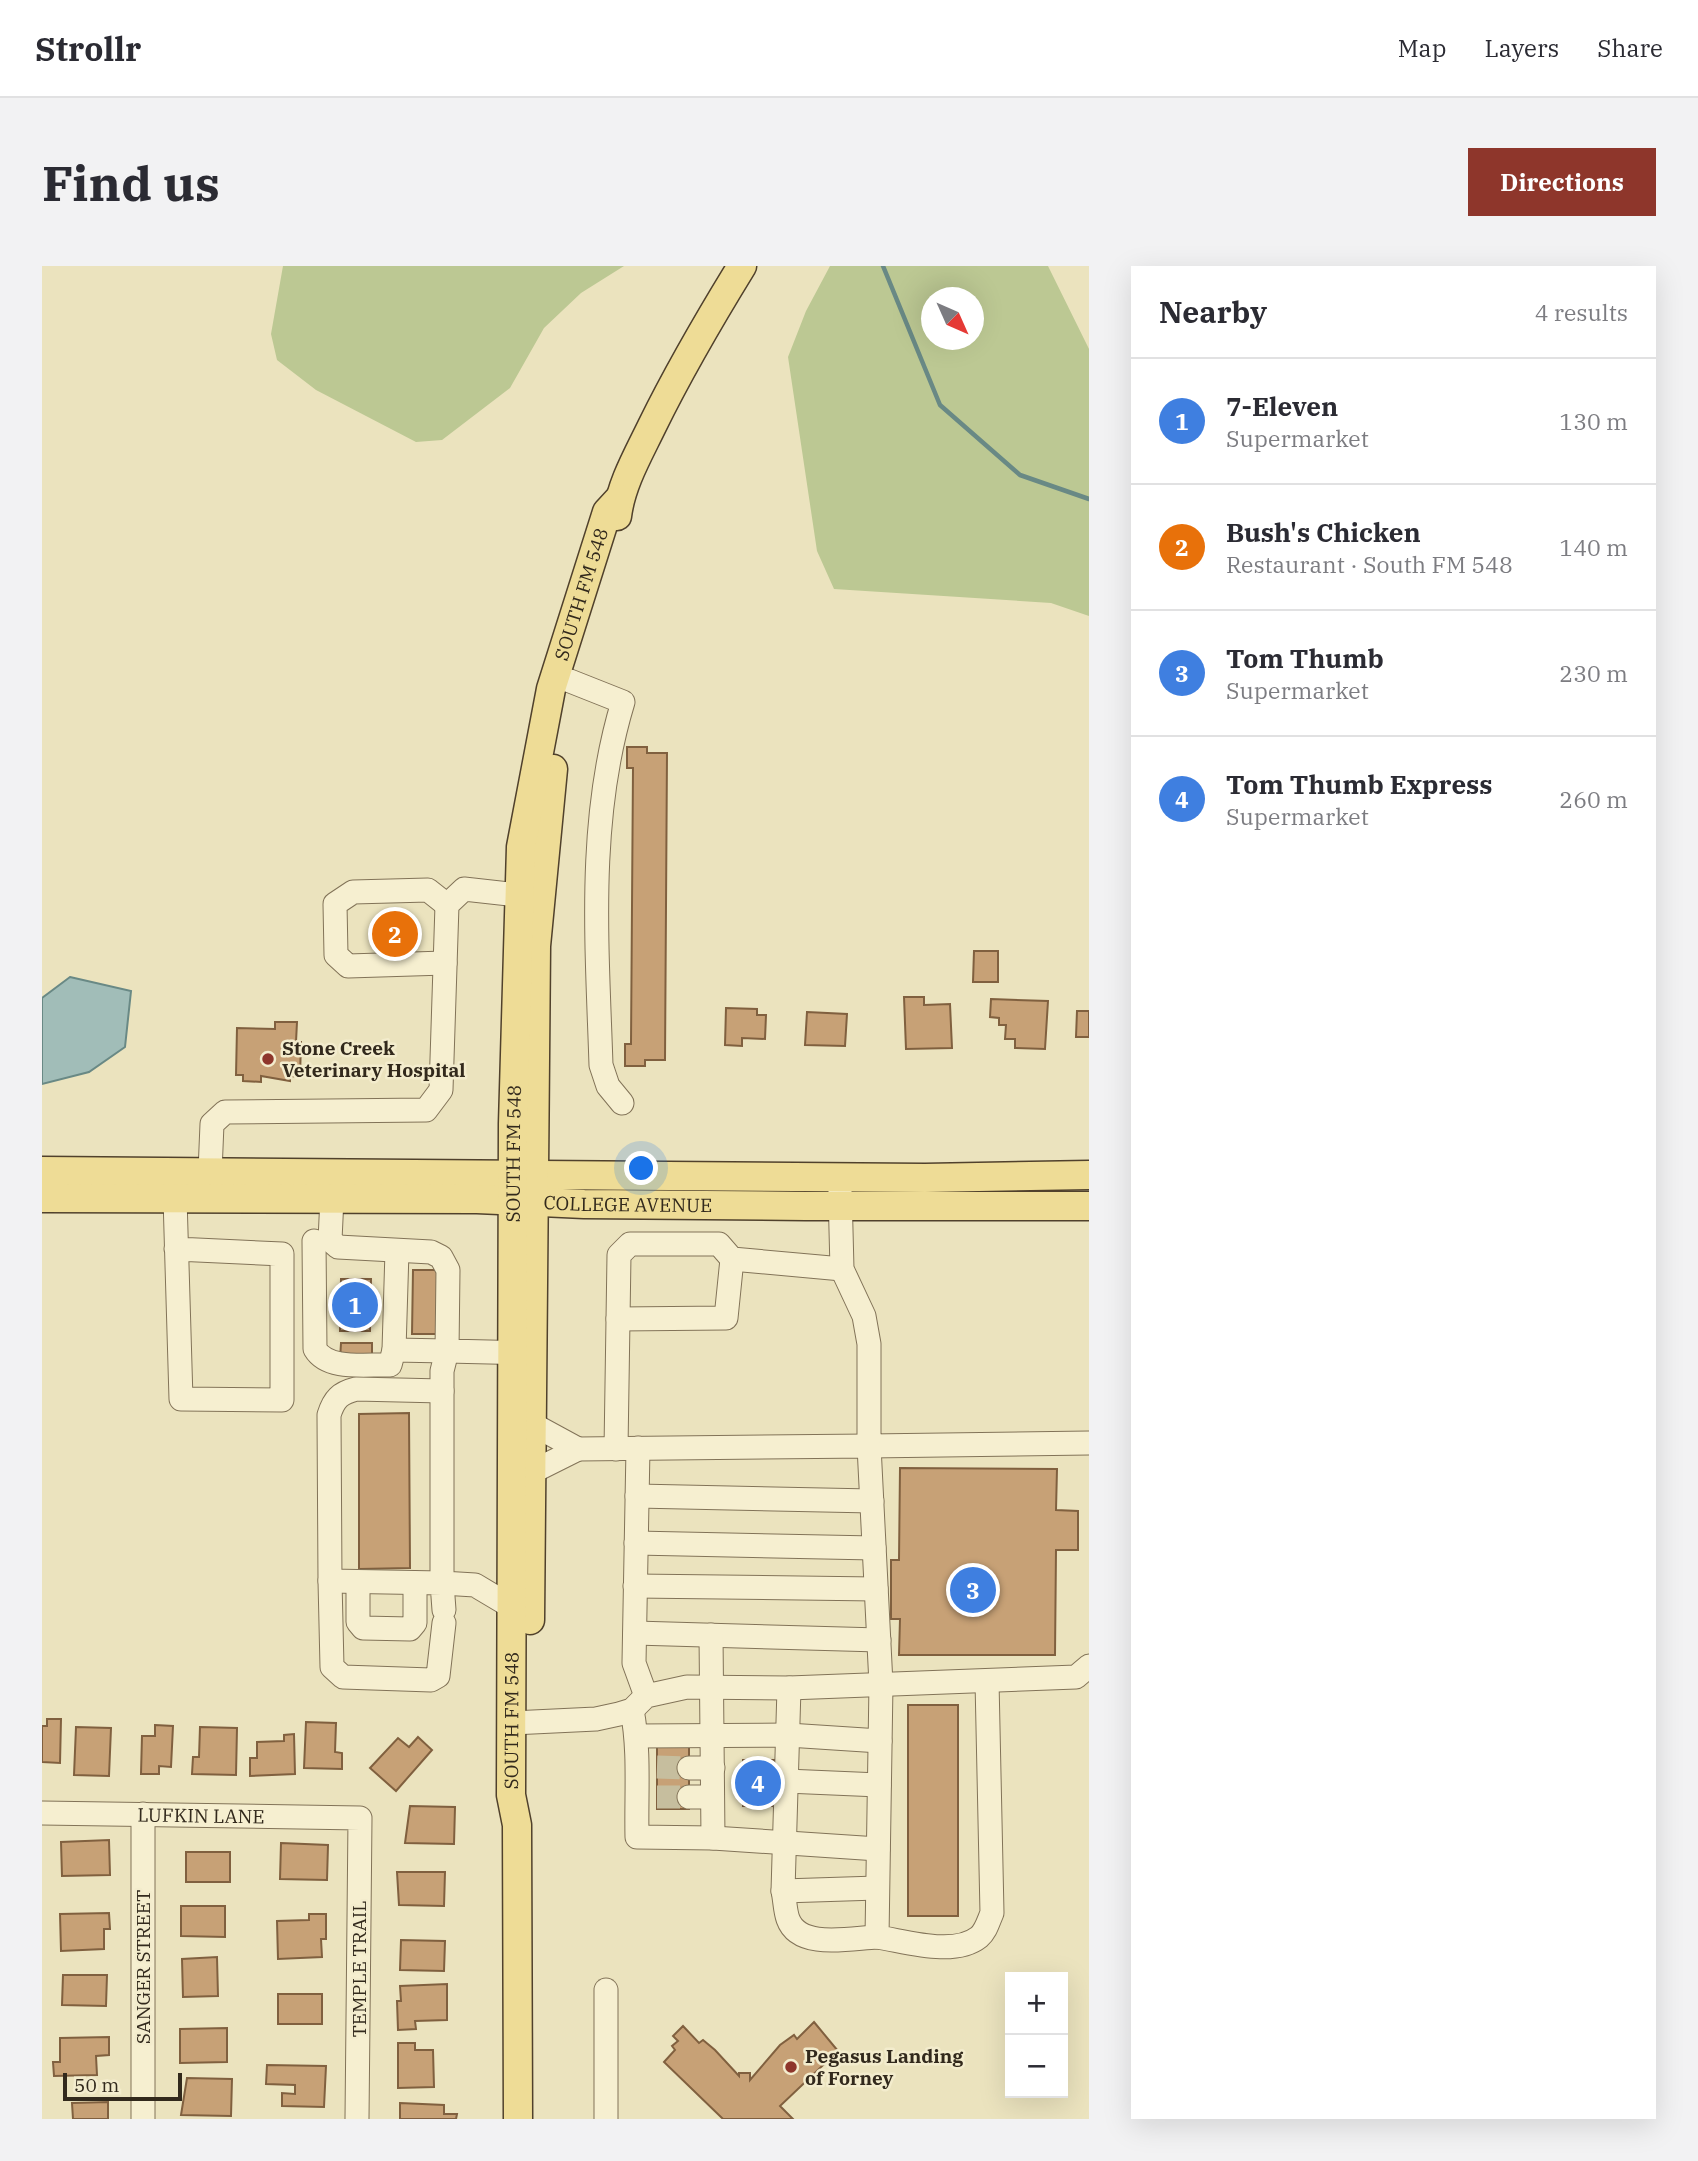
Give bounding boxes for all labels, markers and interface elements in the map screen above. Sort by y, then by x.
text: Strollr [35,27,141,70]
text: Map [1398,32,1446,64]
text: Layers [1484,32,1559,64]
text: Share [1597,32,1663,64]
button: Directions [1468,148,1656,216]
text: Find us [42,151,220,214]
north arrow [921,287,984,350]
text: Nearby [1159,292,1267,331]
text: 4 results [1535,297,1628,327]
text: 7-Eleven [1226,389,1338,423]
text: 1 [1175,406,1189,436]
text: 130 m [1559,406,1628,436]
text: Supermarket [1226,423,1369,453]
text: Bush's Chicken [1226,515,1421,549]
street label: SOUTH FM 548 [549,525,613,663]
text: 2 [1175,532,1189,562]
text: 140 m [1559,532,1628,562]
text: Restaurant · South FM 548 [1226,549,1513,579]
text: Tom Thumb [1226,641,1384,675]
text: 3 [1175,658,1189,688]
text: 230 m [1559,658,1628,688]
text: Supermarket [1226,675,1369,705]
text: Tom Thumb Express [1226,767,1492,801]
text: 4 [1175,784,1189,814]
text: 260 m [1559,784,1628,814]
text: Supermarket [1226,801,1369,831]
pin: 2 [372,908,418,960]
place label: Stone Creek Veterinary Hospital [282,1036,465,1082]
marker: Stone Creek Veterinary Hospital [260,1051,276,1067]
street label: SOUTH FM 548 [501,1084,526,1222]
your location [624,1151,658,1185]
street label: COLLEGE AVENUE [543,1190,712,1217]
pin: 1 [332,1279,378,1331]
pin: 3 [950,1564,996,1616]
street label: SOUTH FM 548 [499,1652,523,1789]
pin: 4 [735,1757,781,1809]
street label: LUFKIN LANE [137,1803,265,1828]
street label: SANGER STREET [131,1890,155,2044]
street label: TEMPLE TRAIL [347,1900,371,2038]
map controls [1005,1972,1068,2098]
button: + [1005,1972,1068,2035]
button: − [1005,2035,1068,2098]
place label: Pegasus Landing of Forney [805,2044,963,2090]
marker: Pegasus Landing of Forney [783,2059,799,2075]
scale bar [63,2070,182,2102]
text: 50 m [74,2073,119,2097]

